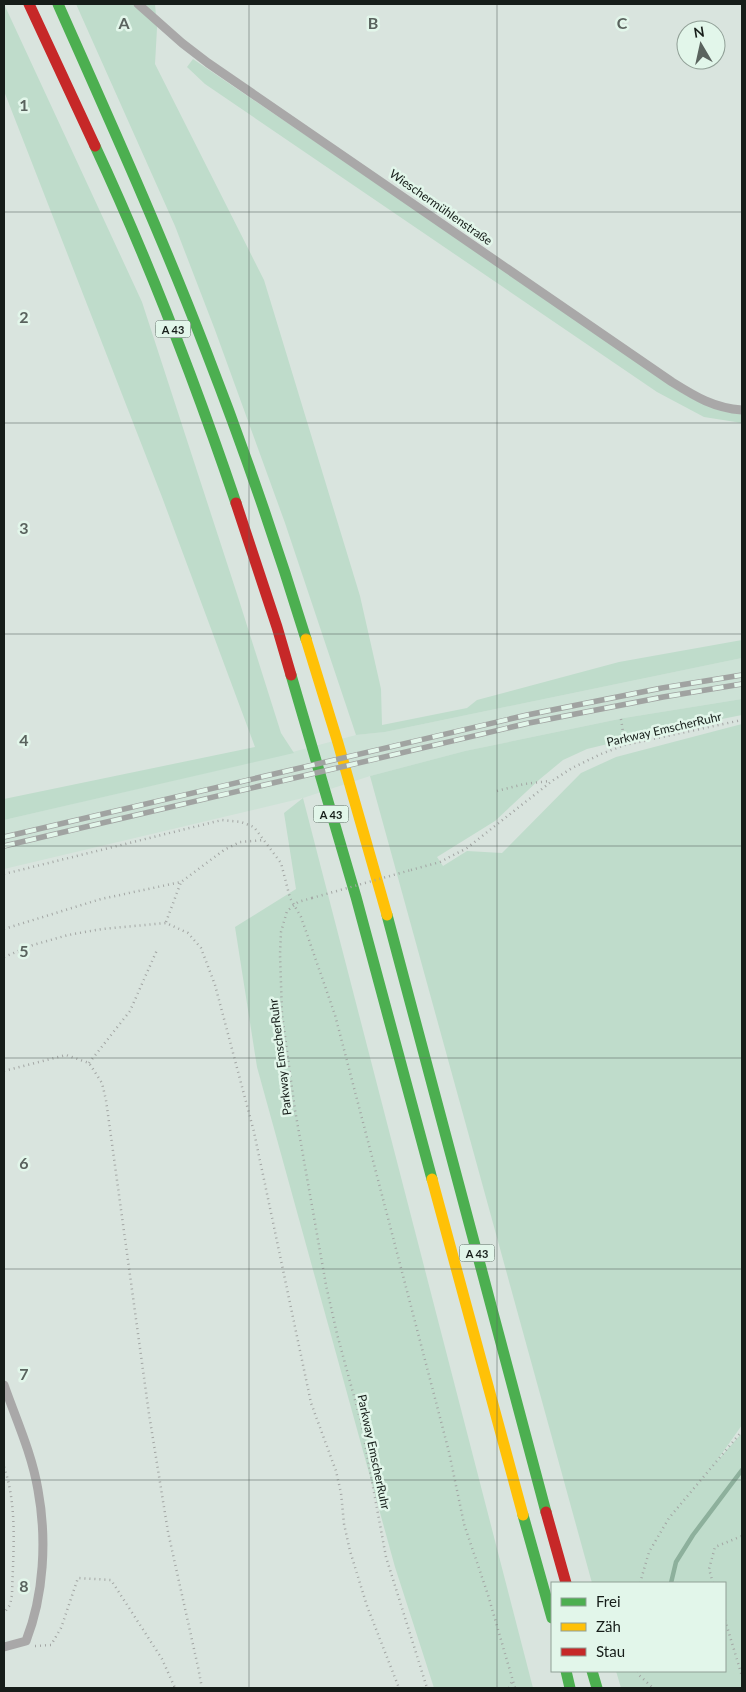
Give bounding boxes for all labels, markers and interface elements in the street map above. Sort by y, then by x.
text: A [117,13,130,32]
text: B [368,13,378,32]
text: C [617,13,628,32]
north arrow [676,20,726,70]
text: N [692,22,706,41]
text: 1 [19,95,29,114]
street label: Wieschermühlenstraße [387,166,495,248]
text: 2 [19,307,29,326]
road number: A 43 [156,320,190,338]
text: 3 [19,518,29,537]
street label: Parkway EmscherRuhr [605,708,724,750]
text: 4 [19,730,29,749]
road number: A 43 [314,806,348,822]
text: 5 [19,941,29,960]
street label: Parkway EmscherRuhr [265,997,295,1116]
text: 6 [19,1153,29,1172]
road number: A 43 [460,1244,494,1262]
text: 7 [19,1364,29,1383]
street label: Parkway EmscherRuhr [354,1393,394,1512]
text: 8 [19,1576,29,1595]
legend [551,1582,726,1672]
text: Frei [596,1592,621,1610]
text: Zäh [596,1617,621,1635]
text: Stau [596,1642,625,1660]

